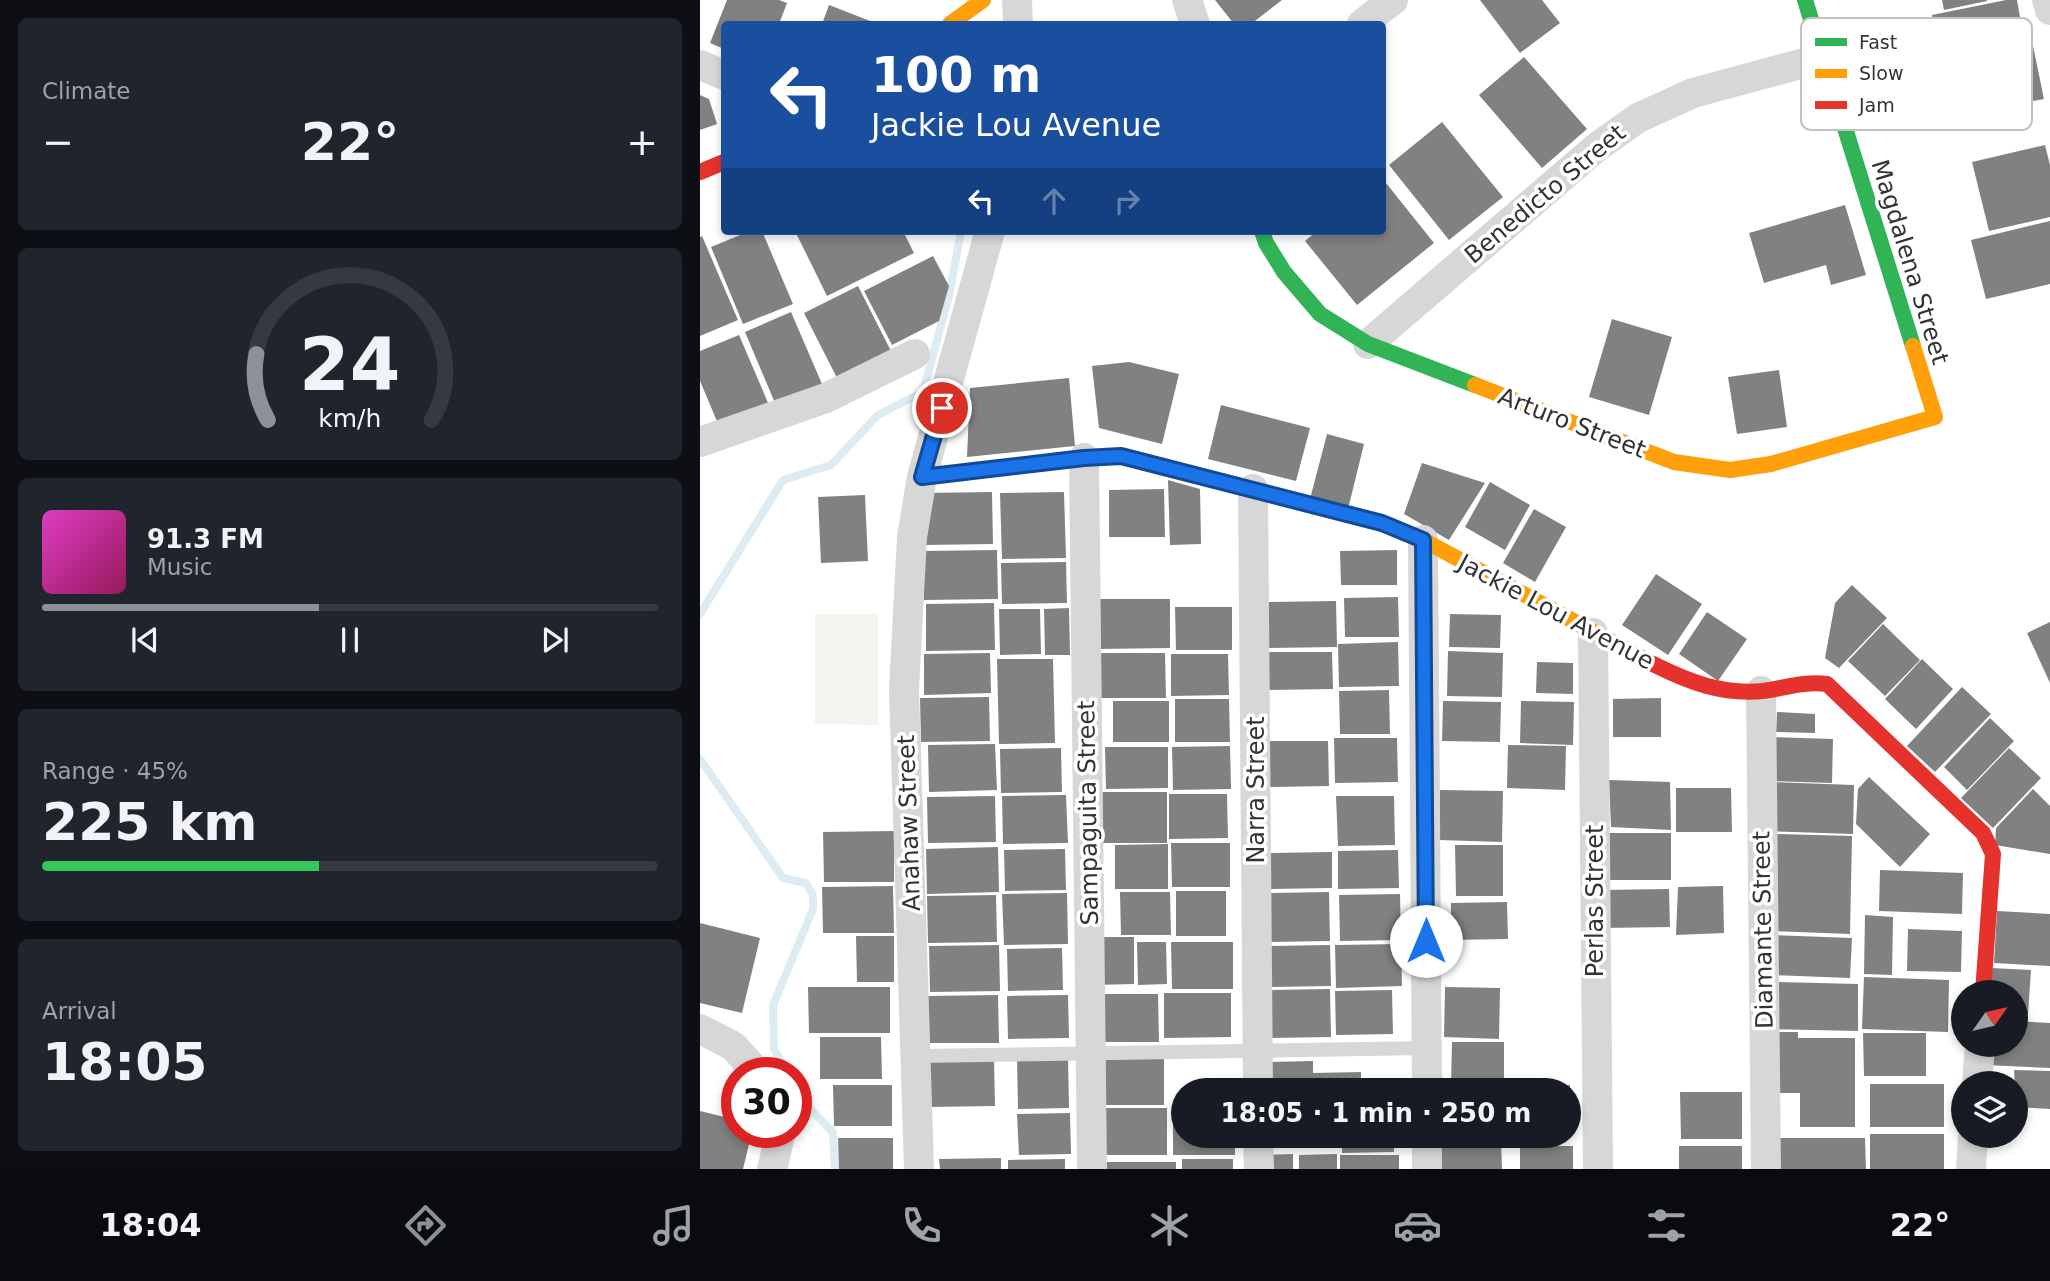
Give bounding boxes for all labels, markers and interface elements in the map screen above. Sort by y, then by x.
legend [1801,18,2032,130]
text: Fast [1859,31,1897,53]
text: 100 m [871,47,1041,104]
icon: left [756,49,847,140]
text: Slow [1859,62,1904,84]
text: Climate [42,78,131,104]
text: Jam [1858,94,1895,116]
text: Jackie Lou Avenue [871,106,1161,144]
text: 22° [301,112,399,172]
street label: Benedicto Street [1459,119,1631,269]
text: − [42,120,74,164]
text: + [626,120,658,164]
street label: Magdalena Street [1866,156,1954,368]
icon: left [962,182,1000,220]
icon: ahead [1035,182,1073,220]
icon: right [1108,182,1146,220]
text: 24 [299,323,401,408]
pin [912,378,972,438]
street label: Arturo Street [1494,382,1650,464]
icon: arrive [923,389,961,427]
text: km/h [318,404,382,433]
text: 91.3 FM [147,524,264,554]
street label: Jackie Lou Avenue [1452,548,1659,675]
text: Music [147,554,212,580]
icon: previous [126,621,164,659]
icon: pause [331,621,369,659]
icon: next [536,621,574,659]
street label: Sampaguita Street [1072,700,1104,926]
street label: Narra Street [1242,716,1270,864]
street label: Anahaw Street [892,734,926,912]
text: Range · 45% [42,758,188,784]
text: 225 km [42,792,257,852]
street label: Perlas Street [1581,825,1609,977]
street label: Diamante Street [1747,831,1779,1029]
position arrow [1389,904,1463,978]
north arrow [1951,980,2028,1057]
map controls [1951,980,2028,1148]
text: Arrival [42,998,117,1024]
text: 18:05 [42,1032,208,1092]
speed limit sign: 30 [721,1057,812,1148]
button: layers [1951,1071,2028,1148]
text: 18:05 · 1 min · 250 m [1221,1098,1531,1128]
icon: directions [401,1201,450,1250]
icon: music [649,1201,698,1250]
icon: phone [897,1201,946,1250]
icon: climate [1145,1201,1194,1250]
icon: car [1393,1201,1442,1250]
icon: filters [1642,1201,1691,1250]
text: 18:04 [100,1206,201,1244]
text: 22° [1890,1206,1950,1244]

